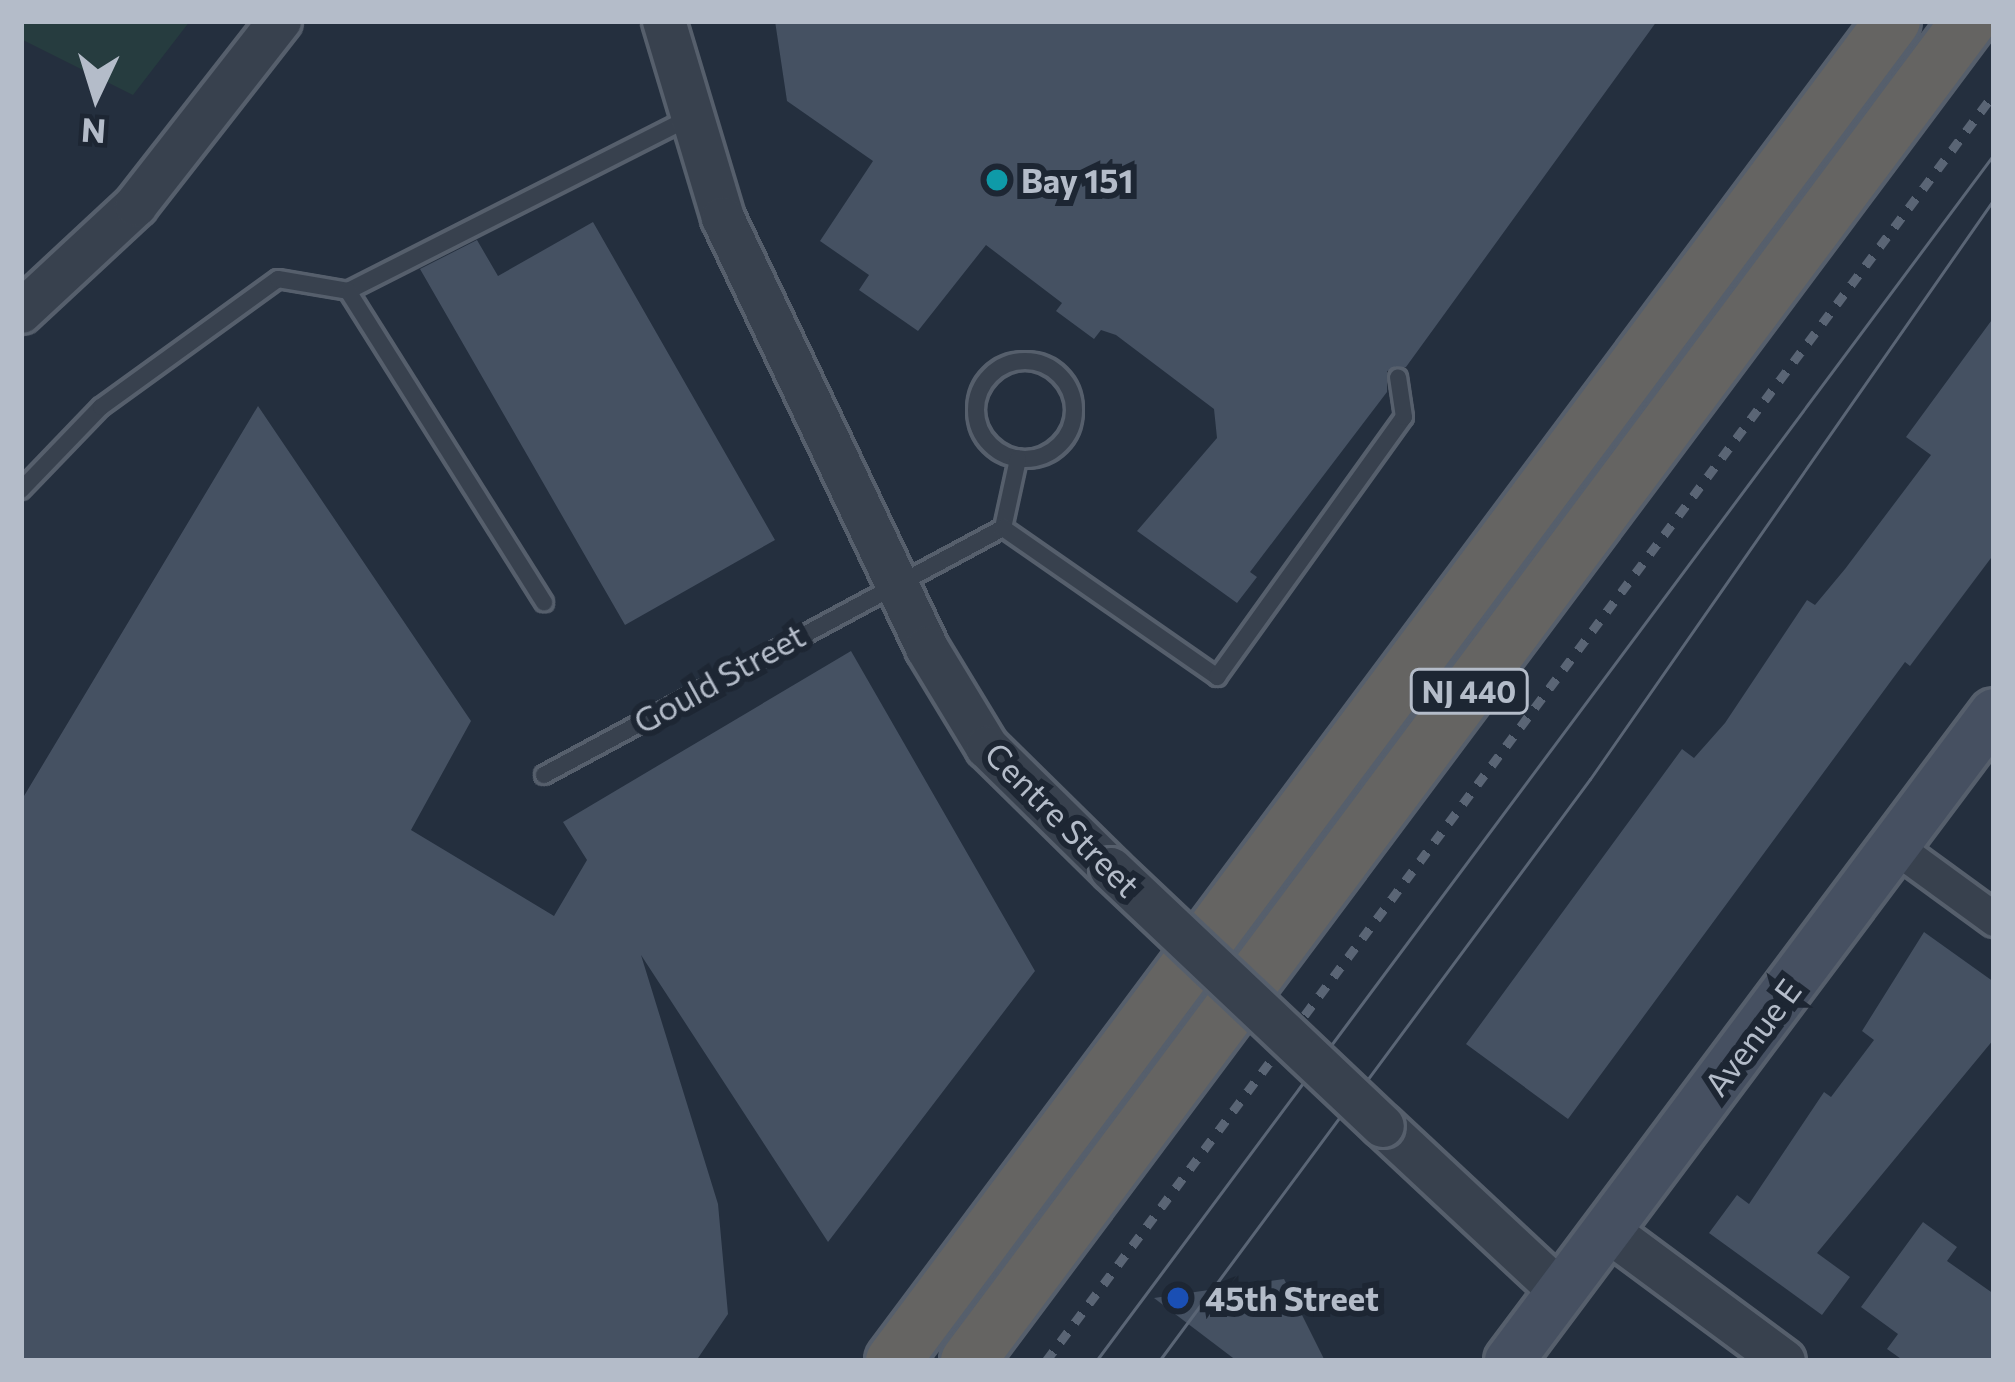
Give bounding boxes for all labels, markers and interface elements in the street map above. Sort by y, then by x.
north arrow [36,36,156,156]
text: N [80,111,107,154]
place label: Bay 151 [1021,160,1133,200]
marker: Bay 151 [984,167,1010,193]
street label: Gould Street [627,615,811,741]
road number: NJ 440 [1409,667,1529,715]
street label: Centre Street [978,734,1148,904]
street label: Avenue E [1695,971,1809,1103]
place label: 45th Street [1205,1278,1379,1318]
marker: 45th Street [1162,1282,1194,1314]

